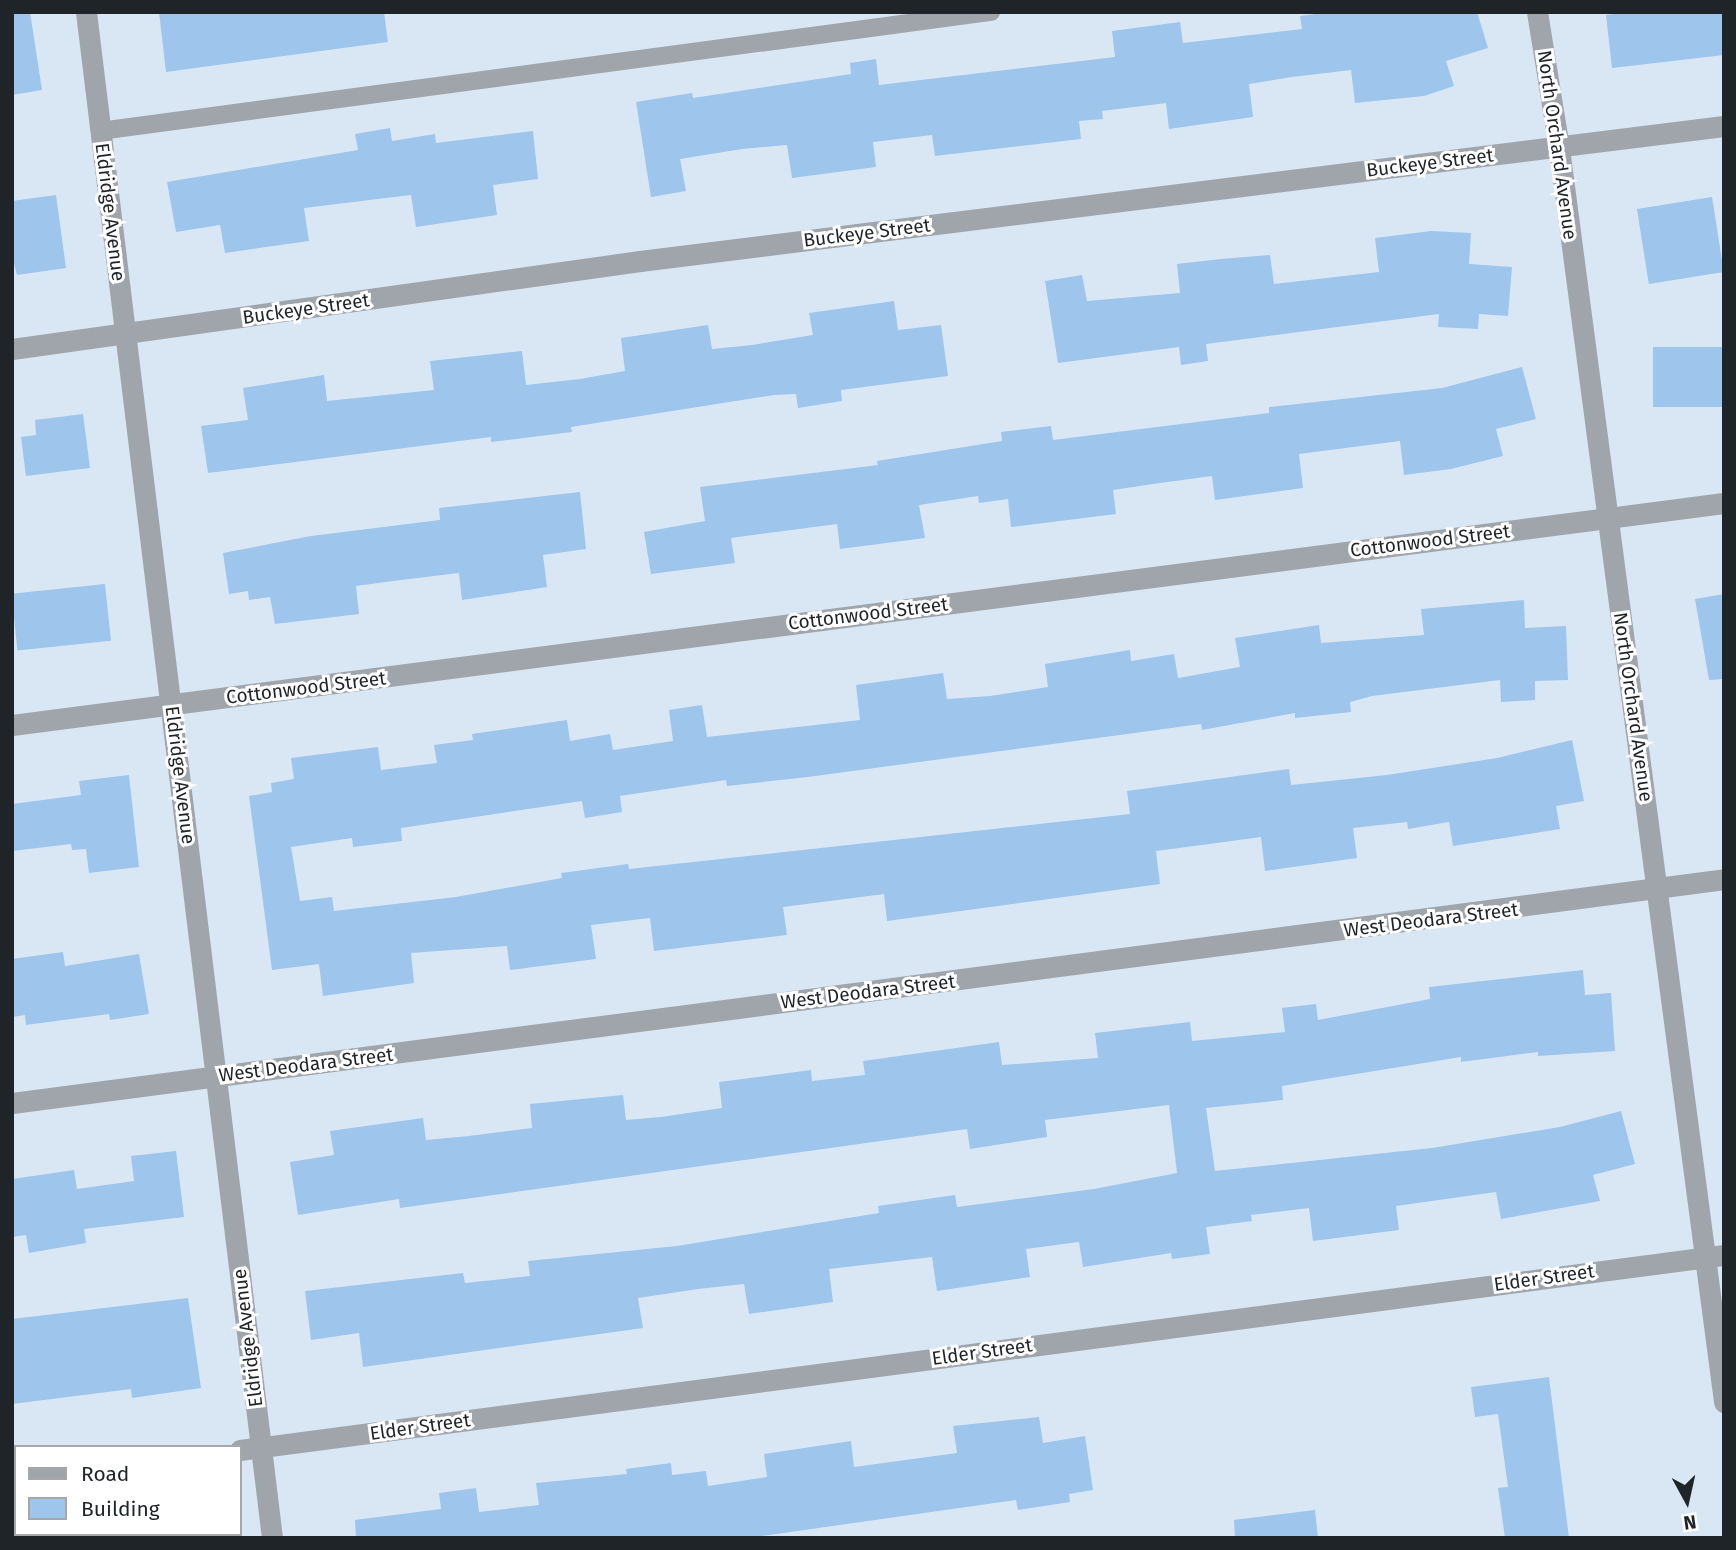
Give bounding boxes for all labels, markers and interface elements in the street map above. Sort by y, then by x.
street label: North Orchard Avenue [1532,49,1582,241]
street label: Eldridge Avenue [90,142,130,282]
street label: Buckeye Street [1365,144,1495,182]
street label: Buckeye Street [802,214,932,252]
street label: Buckeye Street [241,289,371,329]
street label: Cottonwood Street [1349,520,1511,562]
street label: Cottonwood Street [787,593,949,635]
street label: North Orchard Avenue [1608,611,1658,803]
street label: Cottonwood Street [225,667,387,709]
street label: Eldridge Avenue [160,705,200,845]
street label: West Deodara Street [1342,898,1520,942]
street label: West Deodara Street [779,970,957,1014]
street label: West Deodara Street [217,1043,395,1087]
street label: Elder Street [1492,1260,1596,1296]
street label: Eldridge Avenue [228,1268,268,1408]
street label: Elder Street [930,1334,1034,1370]
street label: Elder Street [368,1409,472,1445]
legend [14,1445,242,1536]
text: Road [81,1461,129,1487]
north arrow [1652,1466,1722,1536]
text: Building [81,1496,160,1522]
text: N [1682,1510,1698,1535]

